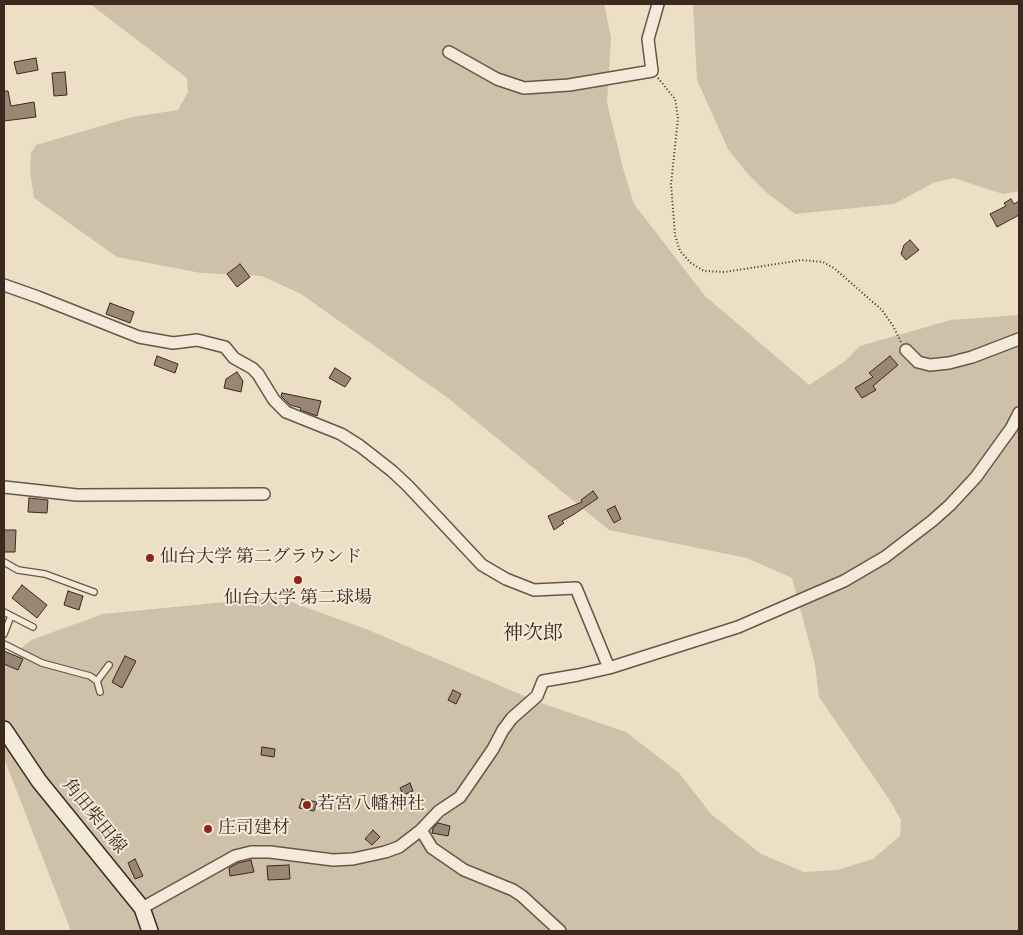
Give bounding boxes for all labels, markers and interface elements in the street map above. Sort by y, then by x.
place label: 仙台大学 第二グラウンド [160,547,362,569]
marker: 仙台大学 第二グラウンド [144,552,156,564]
marker: 仙台大学 第二球場 [292,574,304,586]
place label: 仙台大学 第二球場 [224,588,372,610]
district label: 神次郎 [503,623,563,647]
street label: 角田柴田線 [56,775,130,859]
place label: 若宮八幡神社 [317,794,425,816]
marker: 若宮八幡神社 [301,799,313,811]
place label: 庄司建材 [218,818,290,840]
marker: 庄司建材 [202,823,214,835]

